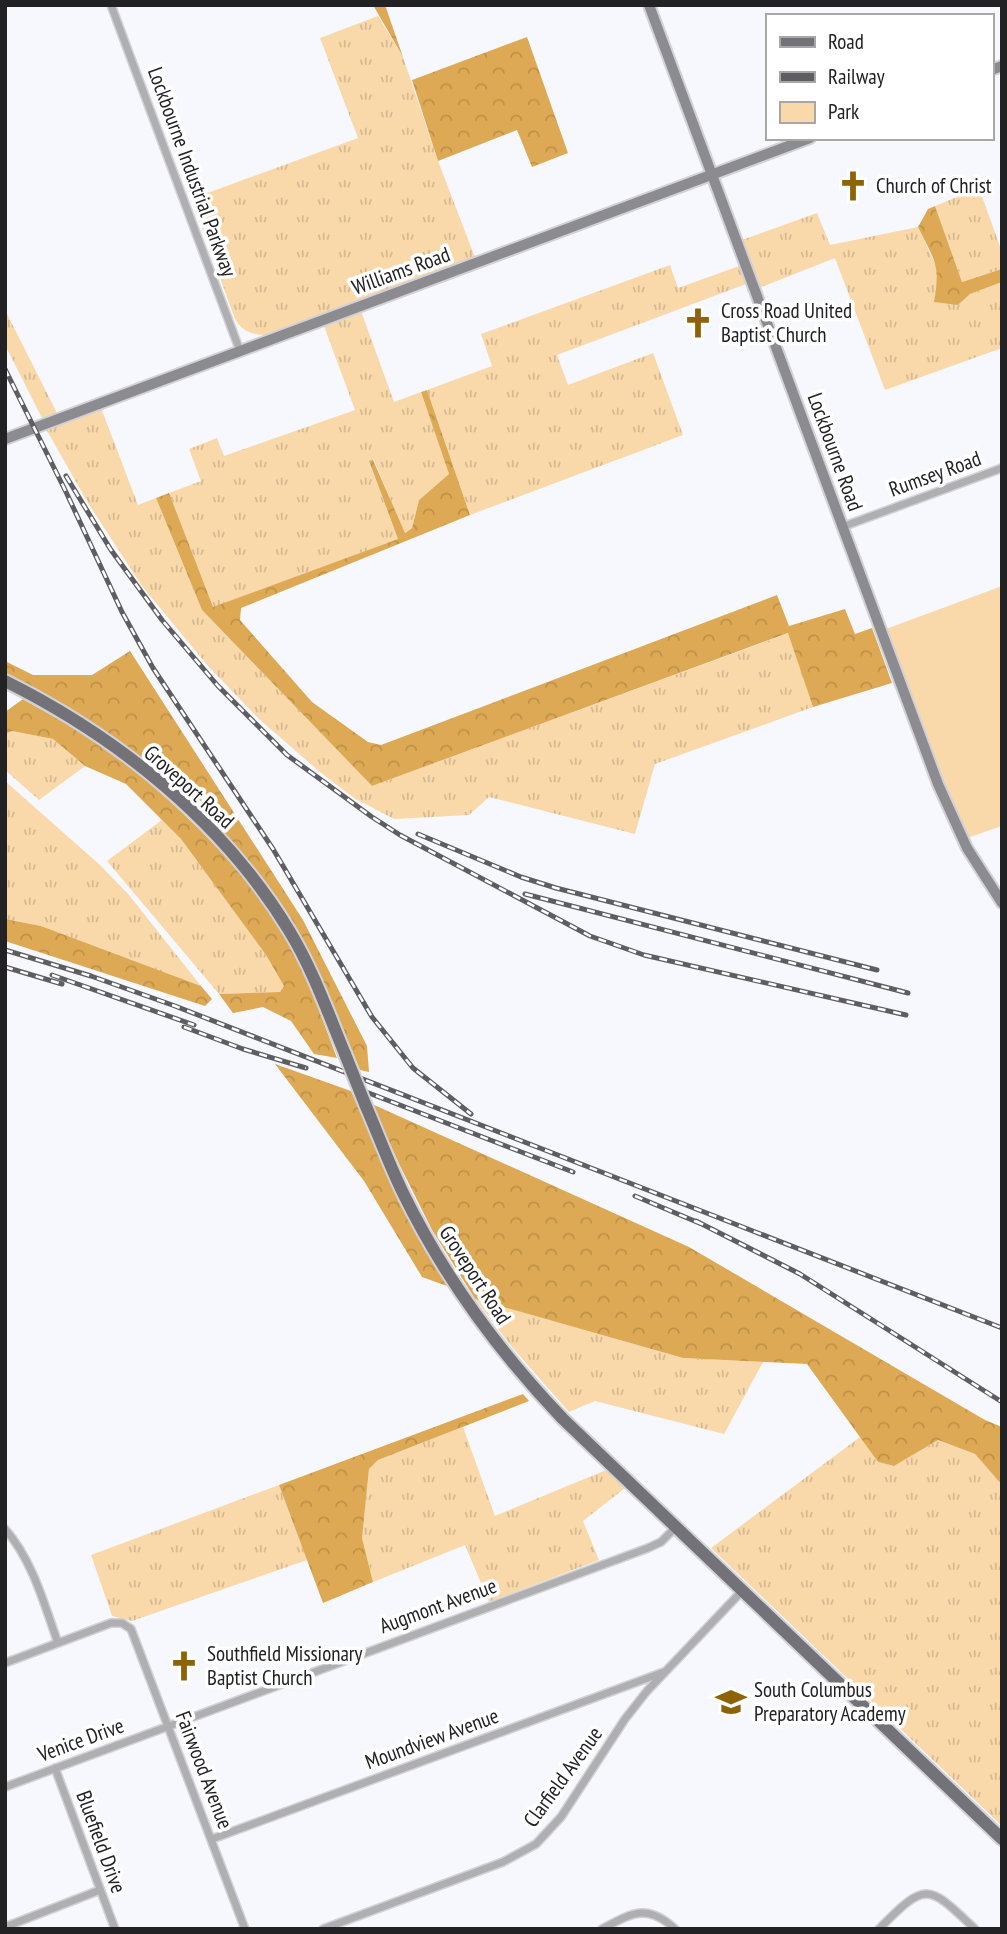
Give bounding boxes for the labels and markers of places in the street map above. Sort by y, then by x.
church icon: Church of Christ [836,169,870,203]
place label: Church of Christ [876,172,992,199]
place label: Cross Road United Baptist Church [721,297,852,348]
church icon: Cross Road United Baptist Church [681,306,715,340]
place label: Southfield Missionary Baptist Church [207,1640,363,1691]
church icon: Southfield Missionary Baptist Church [167,1649,201,1683]
place label: South Columbus Preparatory Academy [754,1676,906,1727]
school or university icon: South Columbus Preparatory Academy [714,1685,748,1719]

